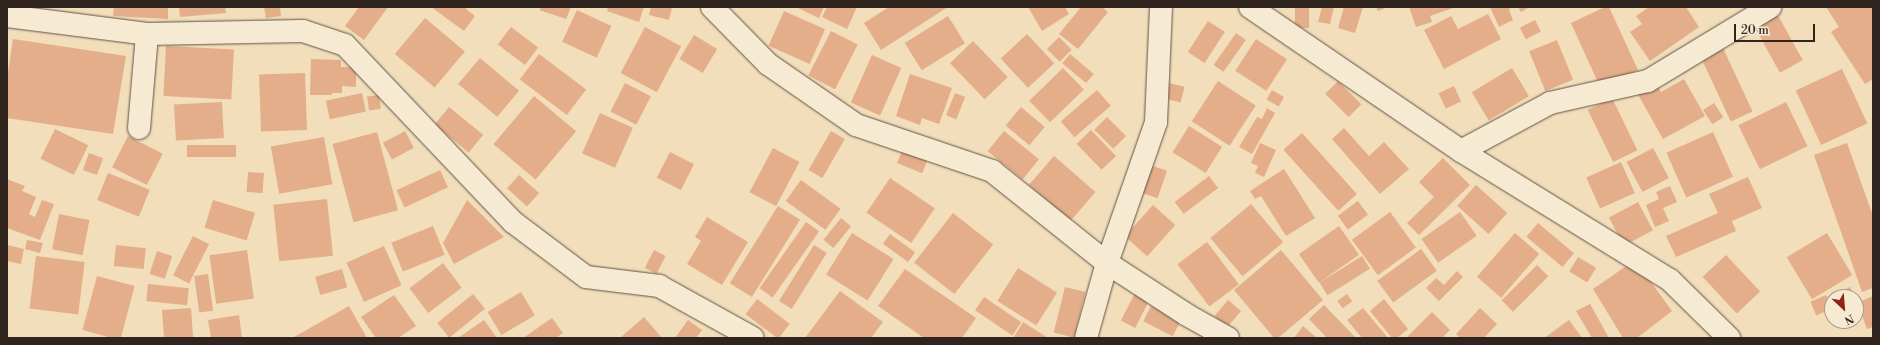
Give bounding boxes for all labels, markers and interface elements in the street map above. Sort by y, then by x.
scale bar [1736,16,1817,42]
text: 20 m [1741,23,1769,38]
north arrow [1824,289,1864,329]
text: N [1842,311,1856,327]

